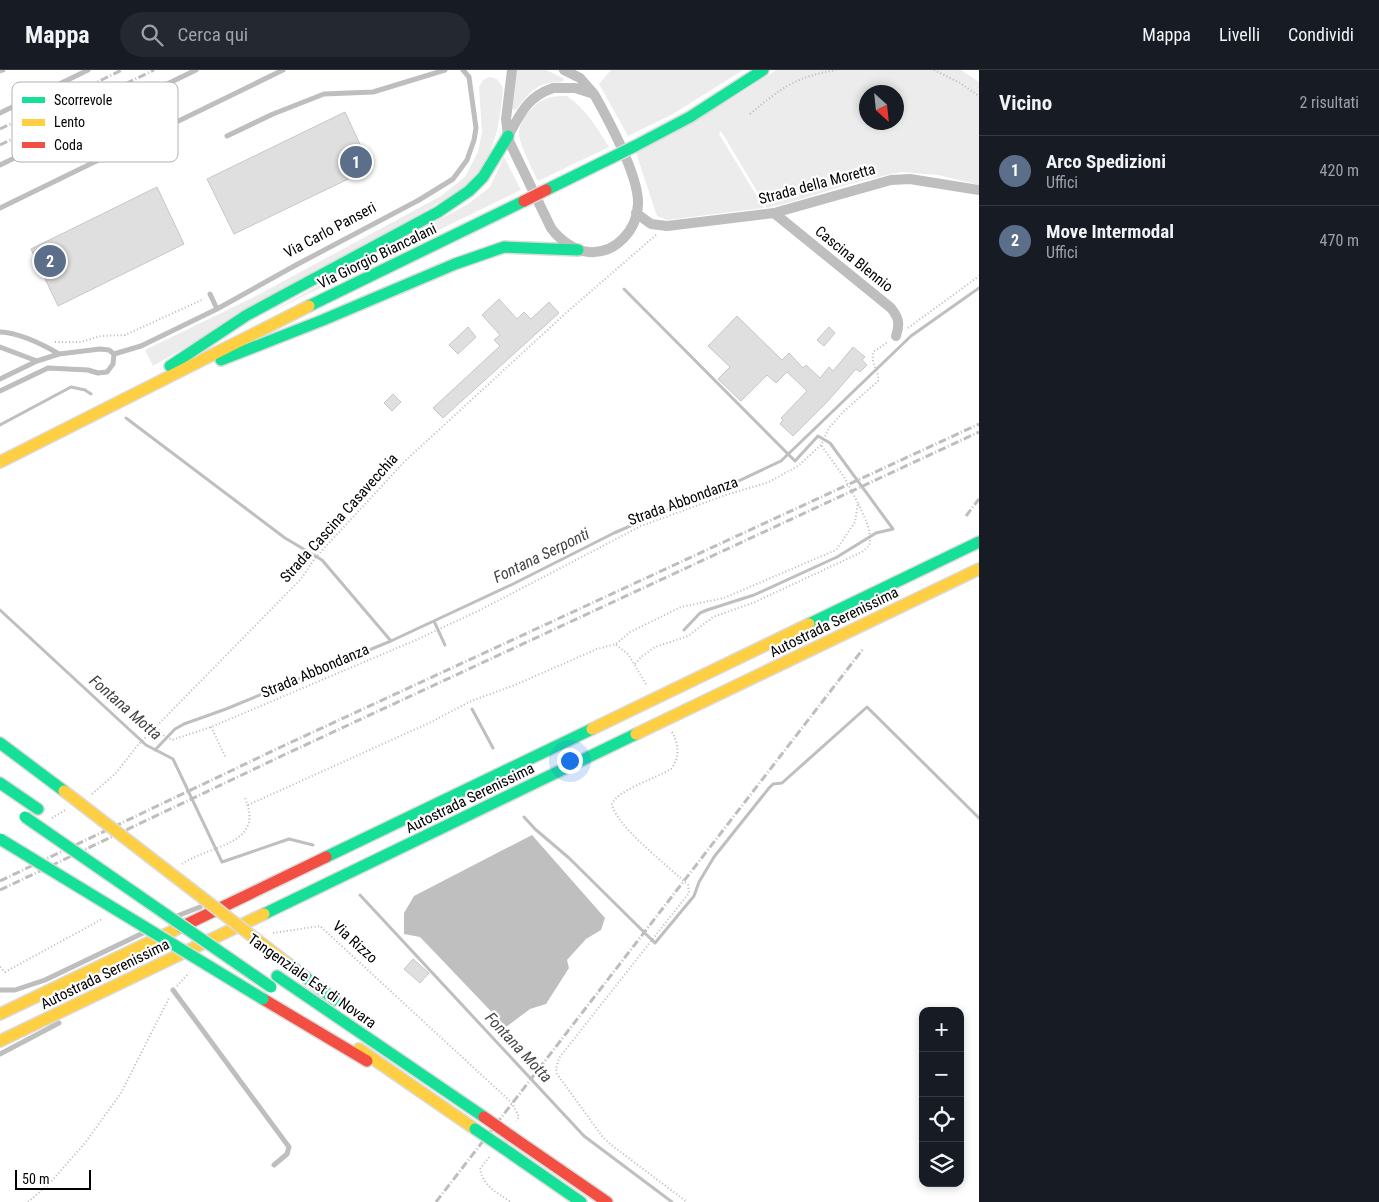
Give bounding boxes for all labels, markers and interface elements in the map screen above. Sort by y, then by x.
search box [120,12,470,57]
text: Mappa [25,21,90,49]
icon: search [138,21,166,49]
text: Cerca qui [178,23,248,46]
text: Mappa [1142,24,1191,45]
text: Livelli [1219,24,1260,45]
text: Condividi [1288,24,1354,45]
legend [12,82,178,162]
north arrow [859,85,904,130]
text: Vicino [999,91,1052,115]
text: Scorrevole [54,92,113,108]
text: 2 risultati [1299,93,1359,112]
text: Lento [54,114,85,130]
text: Coda [54,137,83,153]
pin: 1 [340,143,372,181]
text: Arco Spedizioni [1046,150,1166,173]
street label: Strada della Moretta [757,160,877,208]
text: 1 [1011,161,1019,180]
text: 420 m [1320,161,1359,180]
text: Uffici [1046,173,1078,192]
street label: Via Carlo Panseri [281,198,379,262]
street label: Via Giorgio Biancalani [315,219,439,293]
text: Move Intermodal [1046,220,1174,243]
street label: Cascina Blennio [811,222,897,296]
text: 2 [1011,231,1019,250]
text: 470 m [1320,231,1359,250]
pin: 2 [34,242,66,280]
text: Uffici [1046,243,1078,262]
street label: Strada Cascina Casavecchia [276,450,402,586]
street label: Strada Abbondanza [626,473,740,529]
water label: Fontana Serponti [490,524,593,587]
street label: Autostrada Serenissima [767,583,901,661]
street label: Strada Abbondanza [258,640,372,702]
water label: Fontana Motta [86,671,166,744]
your location [557,748,583,774]
street label: Autostrada Serenissima [403,759,537,837]
street label: Via Rizzo [329,917,381,967]
street label: Tangenziale Est di Novara [244,930,380,1032]
street label: Autostrada Serenissima [38,935,172,1013]
map controls [919,1007,964,1187]
button: + [919,1007,964,1052]
water label: Fontana Motta [481,1008,556,1087]
button: − [919,1052,964,1097]
button: locate [919,1097,964,1142]
button: layers [919,1142,964,1187]
scale bar [15,1167,91,1190]
text: 50 m [22,1171,50,1187]

